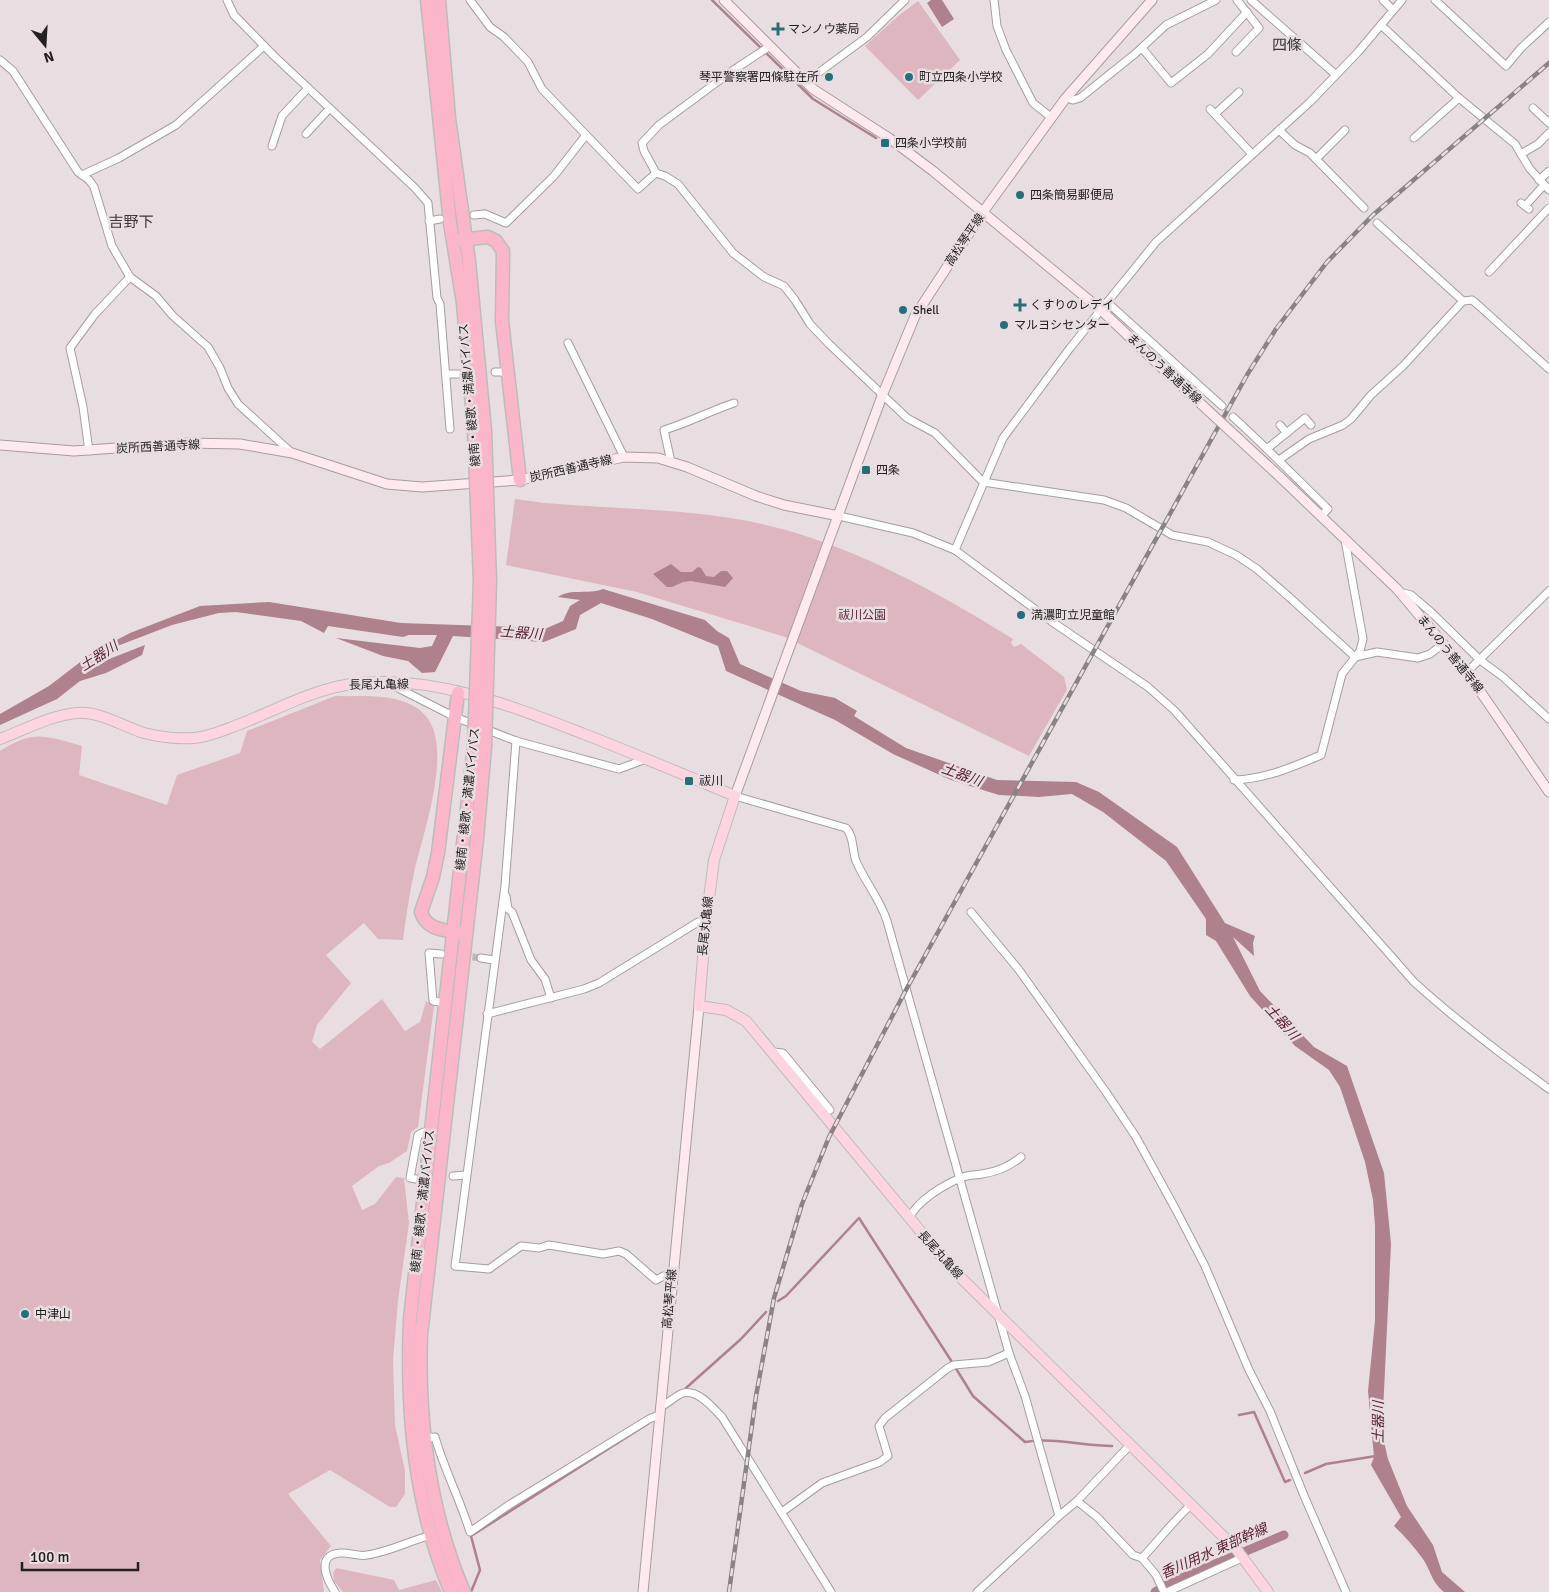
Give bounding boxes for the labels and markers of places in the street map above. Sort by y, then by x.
place label: マンノウ薬局 [788,22,859,37]
marker: マンノウ薬局 [772,23,784,35]
place label: 琴平警察署四條駐在所 [699,70,819,85]
place label: 町立四条小学校 [919,70,1003,85]
marker: 琴平警察署四條駐在所 [823,71,835,83]
marker: 町立四条小学校 [903,71,915,83]
place label: 四条小学校前 [895,136,967,151]
marker: 四条小学校前 [879,137,891,149]
place label: 四条簡易郵便局 [1030,188,1114,203]
marker: 四条簡易郵便局 [1014,189,1026,201]
place label: くすりのレデイ [1030,298,1114,313]
marker: くすりのレデイ [1014,299,1026,311]
place label: Shell [913,303,940,318]
marker: Shell [897,304,909,316]
place label: マルヨシセンター [1014,318,1110,333]
marker: マルヨシセンター [998,319,1010,331]
place label: 四条 [876,463,900,478]
marker: 四条 [860,464,872,476]
place label: 満濃町立児童館 [1031,608,1115,623]
marker: 満濃町立児童館 [1015,609,1027,621]
place label: 祓川 [699,774,723,789]
marker: 祓川 [683,775,695,787]
place label: 中津山 [35,1307,71,1322]
marker: 中津山 [19,1308,31,1320]

